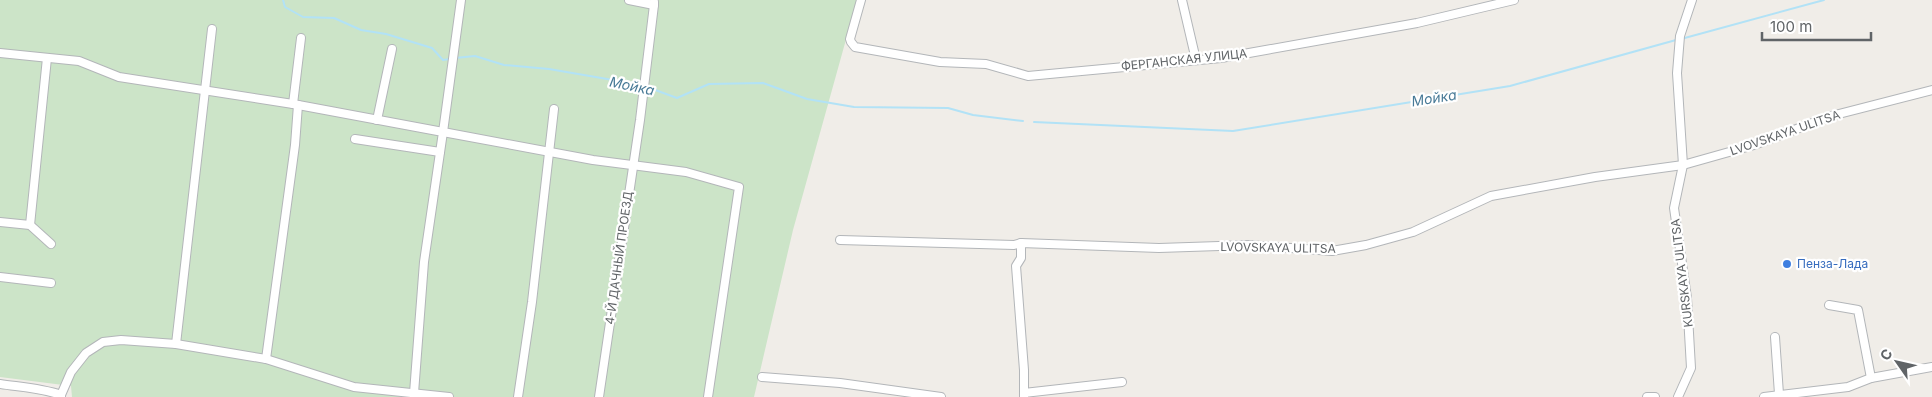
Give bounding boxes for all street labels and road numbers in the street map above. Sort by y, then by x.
street label: ФЕРГАНСКАЯ УЛИЦА [1120,45,1248,74]
street label: LVOVSKAYA ULITSA [1728,107,1842,158]
street label: 4-Й ДАЧНЫЙ ПРОЕЗД [602,190,635,325]
street label: KURSKAYA ULITSA [1667,218,1696,328]
street label: LVOVSKAYA ULITSA [1220,239,1336,256]

